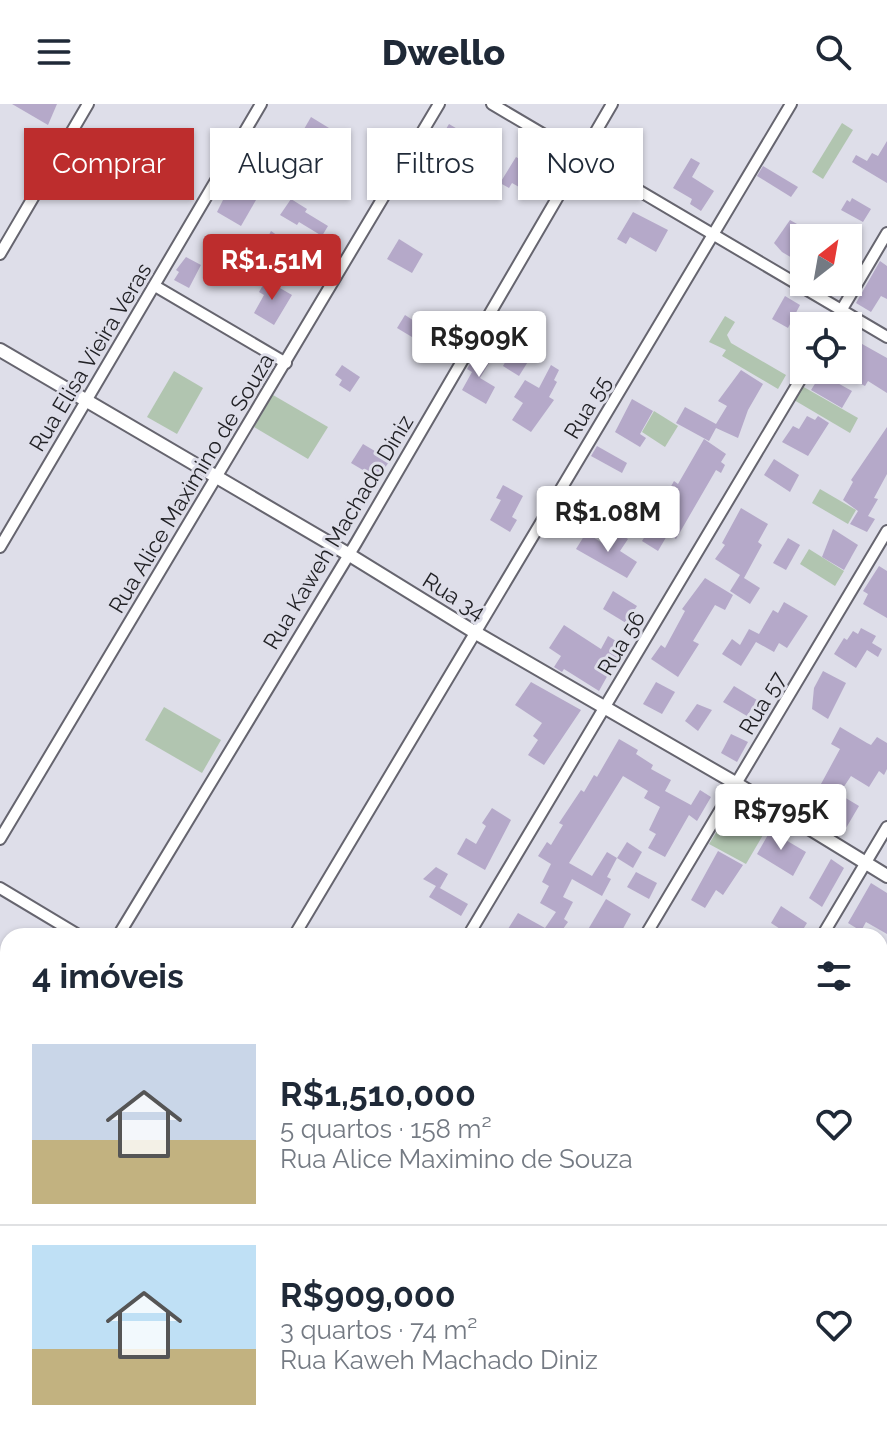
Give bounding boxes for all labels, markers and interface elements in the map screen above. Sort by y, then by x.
icon: menu [32,30,76,74]
icon: search [811,30,855,74]
text: Dwello [382,31,505,73]
chip: Comprar [24,128,194,200]
chip: Alugar [210,128,351,200]
chip: Filtros [367,128,502,200]
chip: Novo [518,128,643,200]
north arrow [790,224,862,296]
map controls [790,224,862,384]
pin: R$1.51M [198,234,346,302]
text: R$1.51M [221,245,323,275]
street label: Rua Elisa Vieira Veras [23,258,157,456]
pin: R$909K [414,311,544,379]
button: locate [790,312,862,384]
text: R$909K [430,322,528,352]
street label: Rua Alice Maximino de Souza [103,348,279,618]
street label: Rua 55 [558,371,616,443]
street label: Rua Kaweh Machado Diniz [258,410,418,654]
pin: R$1.08M [534,486,682,554]
text: R$1.08M [555,497,661,527]
street label: Rua 34 [418,567,490,625]
street label: Rua 56 [592,606,650,680]
street label: Rua 57 [733,667,791,739]
pin: R$795K [716,784,846,852]
text: R$795K [733,795,829,825]
icon: filters [812,954,856,998]
text: 4 imóveis [32,956,184,996]
text: R$1,510,000 [280,1074,476,1114]
icon: home [96,1076,192,1172]
icon: heart [812,1102,856,1146]
text: 5 quartos · 158 m² [280,1114,492,1144]
text: Rua Alice Maximino de Souza [280,1144,633,1174]
text: R$909,000 [280,1275,456,1315]
icon: home [96,1277,192,1373]
icon: heart [812,1303,856,1347]
text: 3 quartos · 74 m² [280,1315,477,1345]
text: Rua Kaweh Machado Diniz [280,1345,598,1375]

